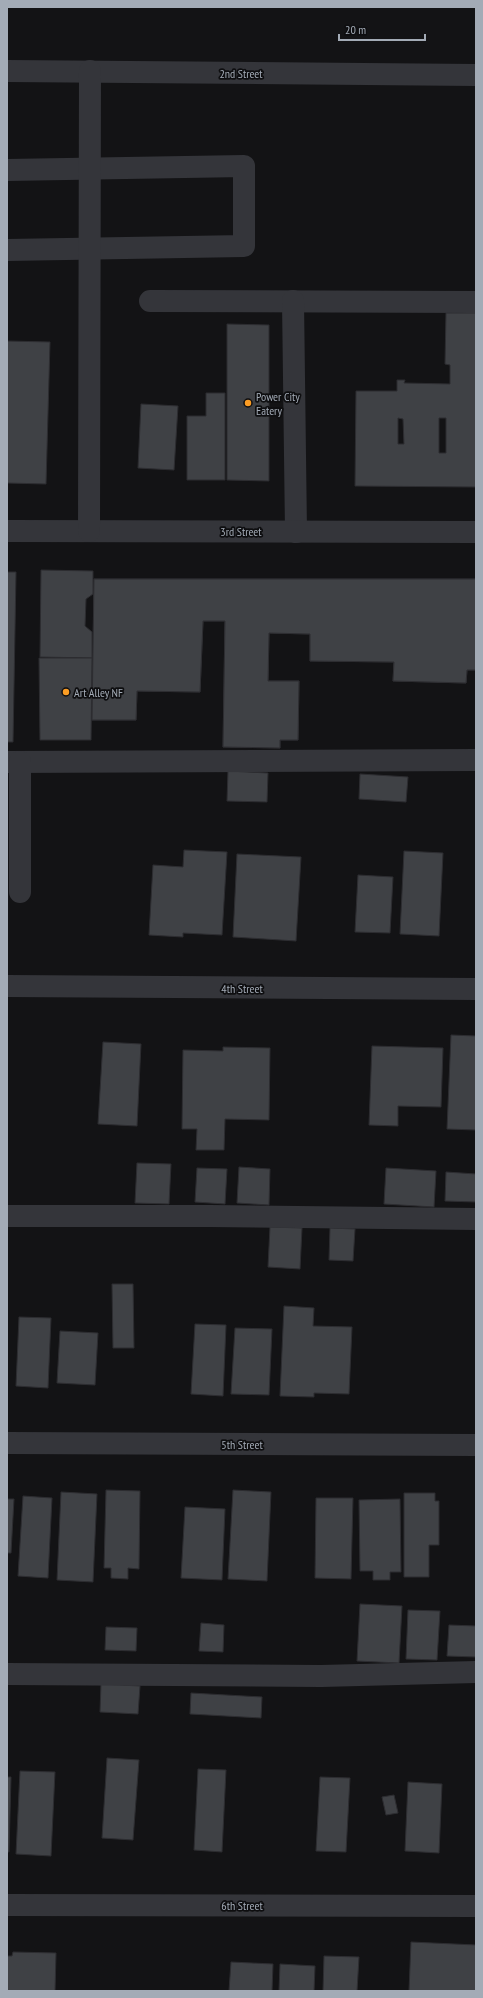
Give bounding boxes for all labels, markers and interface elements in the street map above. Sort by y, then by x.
scale bar [339,16,425,42]
text: 20 m [345,22,366,37]
street label: 2nd Street [219,66,263,81]
place label: Power City Eatery [256,389,300,418]
marker: Power City Eatery [243,398,253,408]
street label: 3rd Street [220,524,262,539]
place label: Art Alley NF [74,685,123,700]
marker: Art Alley NF [61,687,71,697]
street label: 4th Street [221,981,263,996]
street label: 5th Street [221,1437,263,1452]
street label: 6th Street [221,1898,263,1913]

